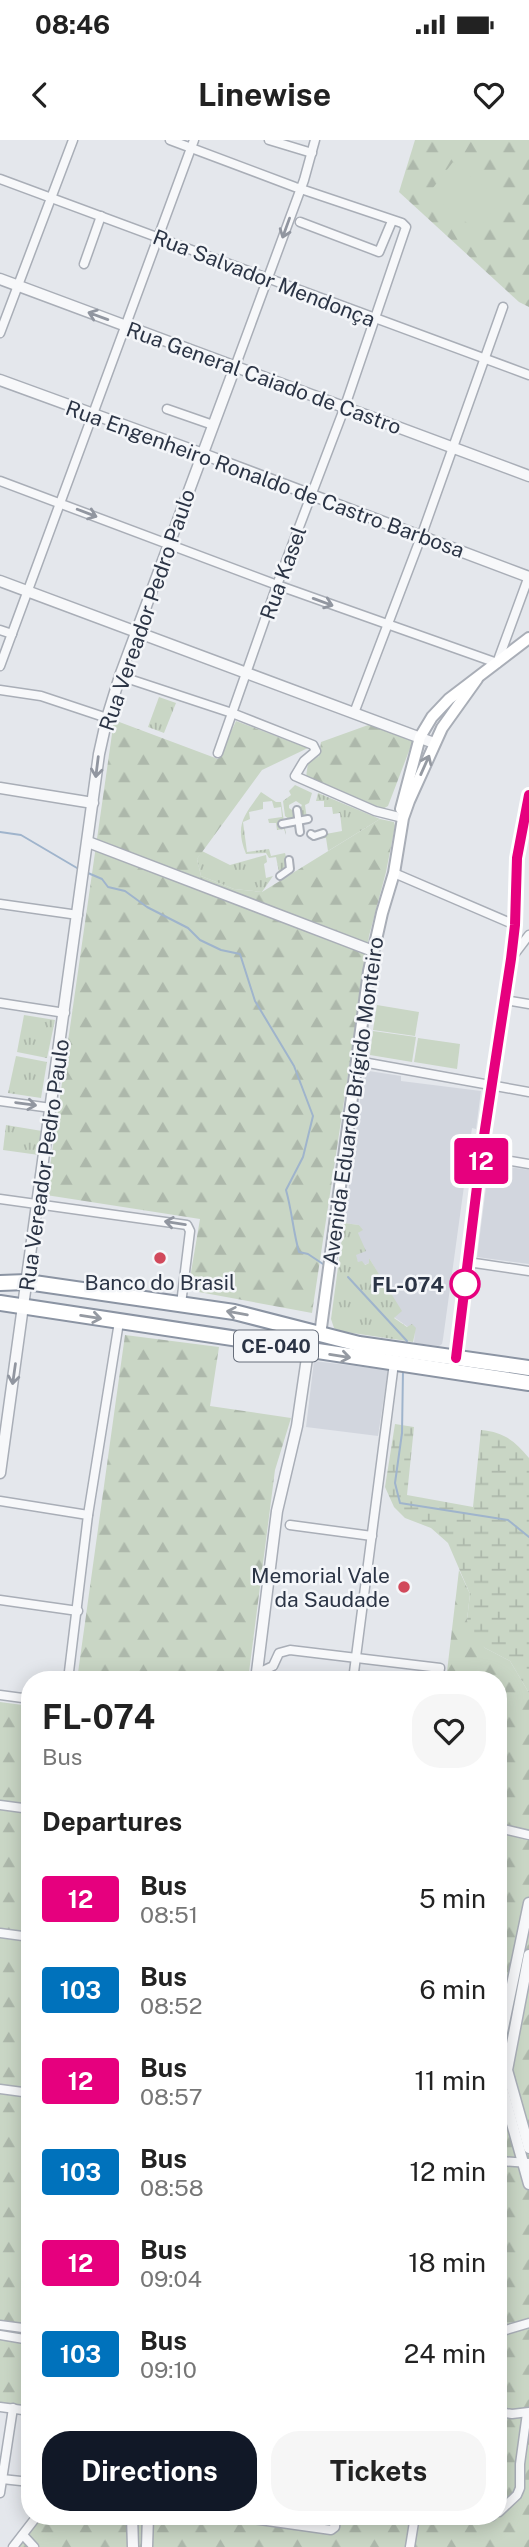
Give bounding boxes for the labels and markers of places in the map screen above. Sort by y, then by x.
marker: Banco do Brasil [152,1250,168,1266]
marker: FL-074 [450,1269,480,1299]
place label: Banco do Brasil [85,1270,235,1295]
place label: FL-074 [372,1272,444,1297]
place label: Memorial Vale da Saudade [251,1563,390,1612]
marker: Memorial Vale da Saudade [396,1579,412,1595]

